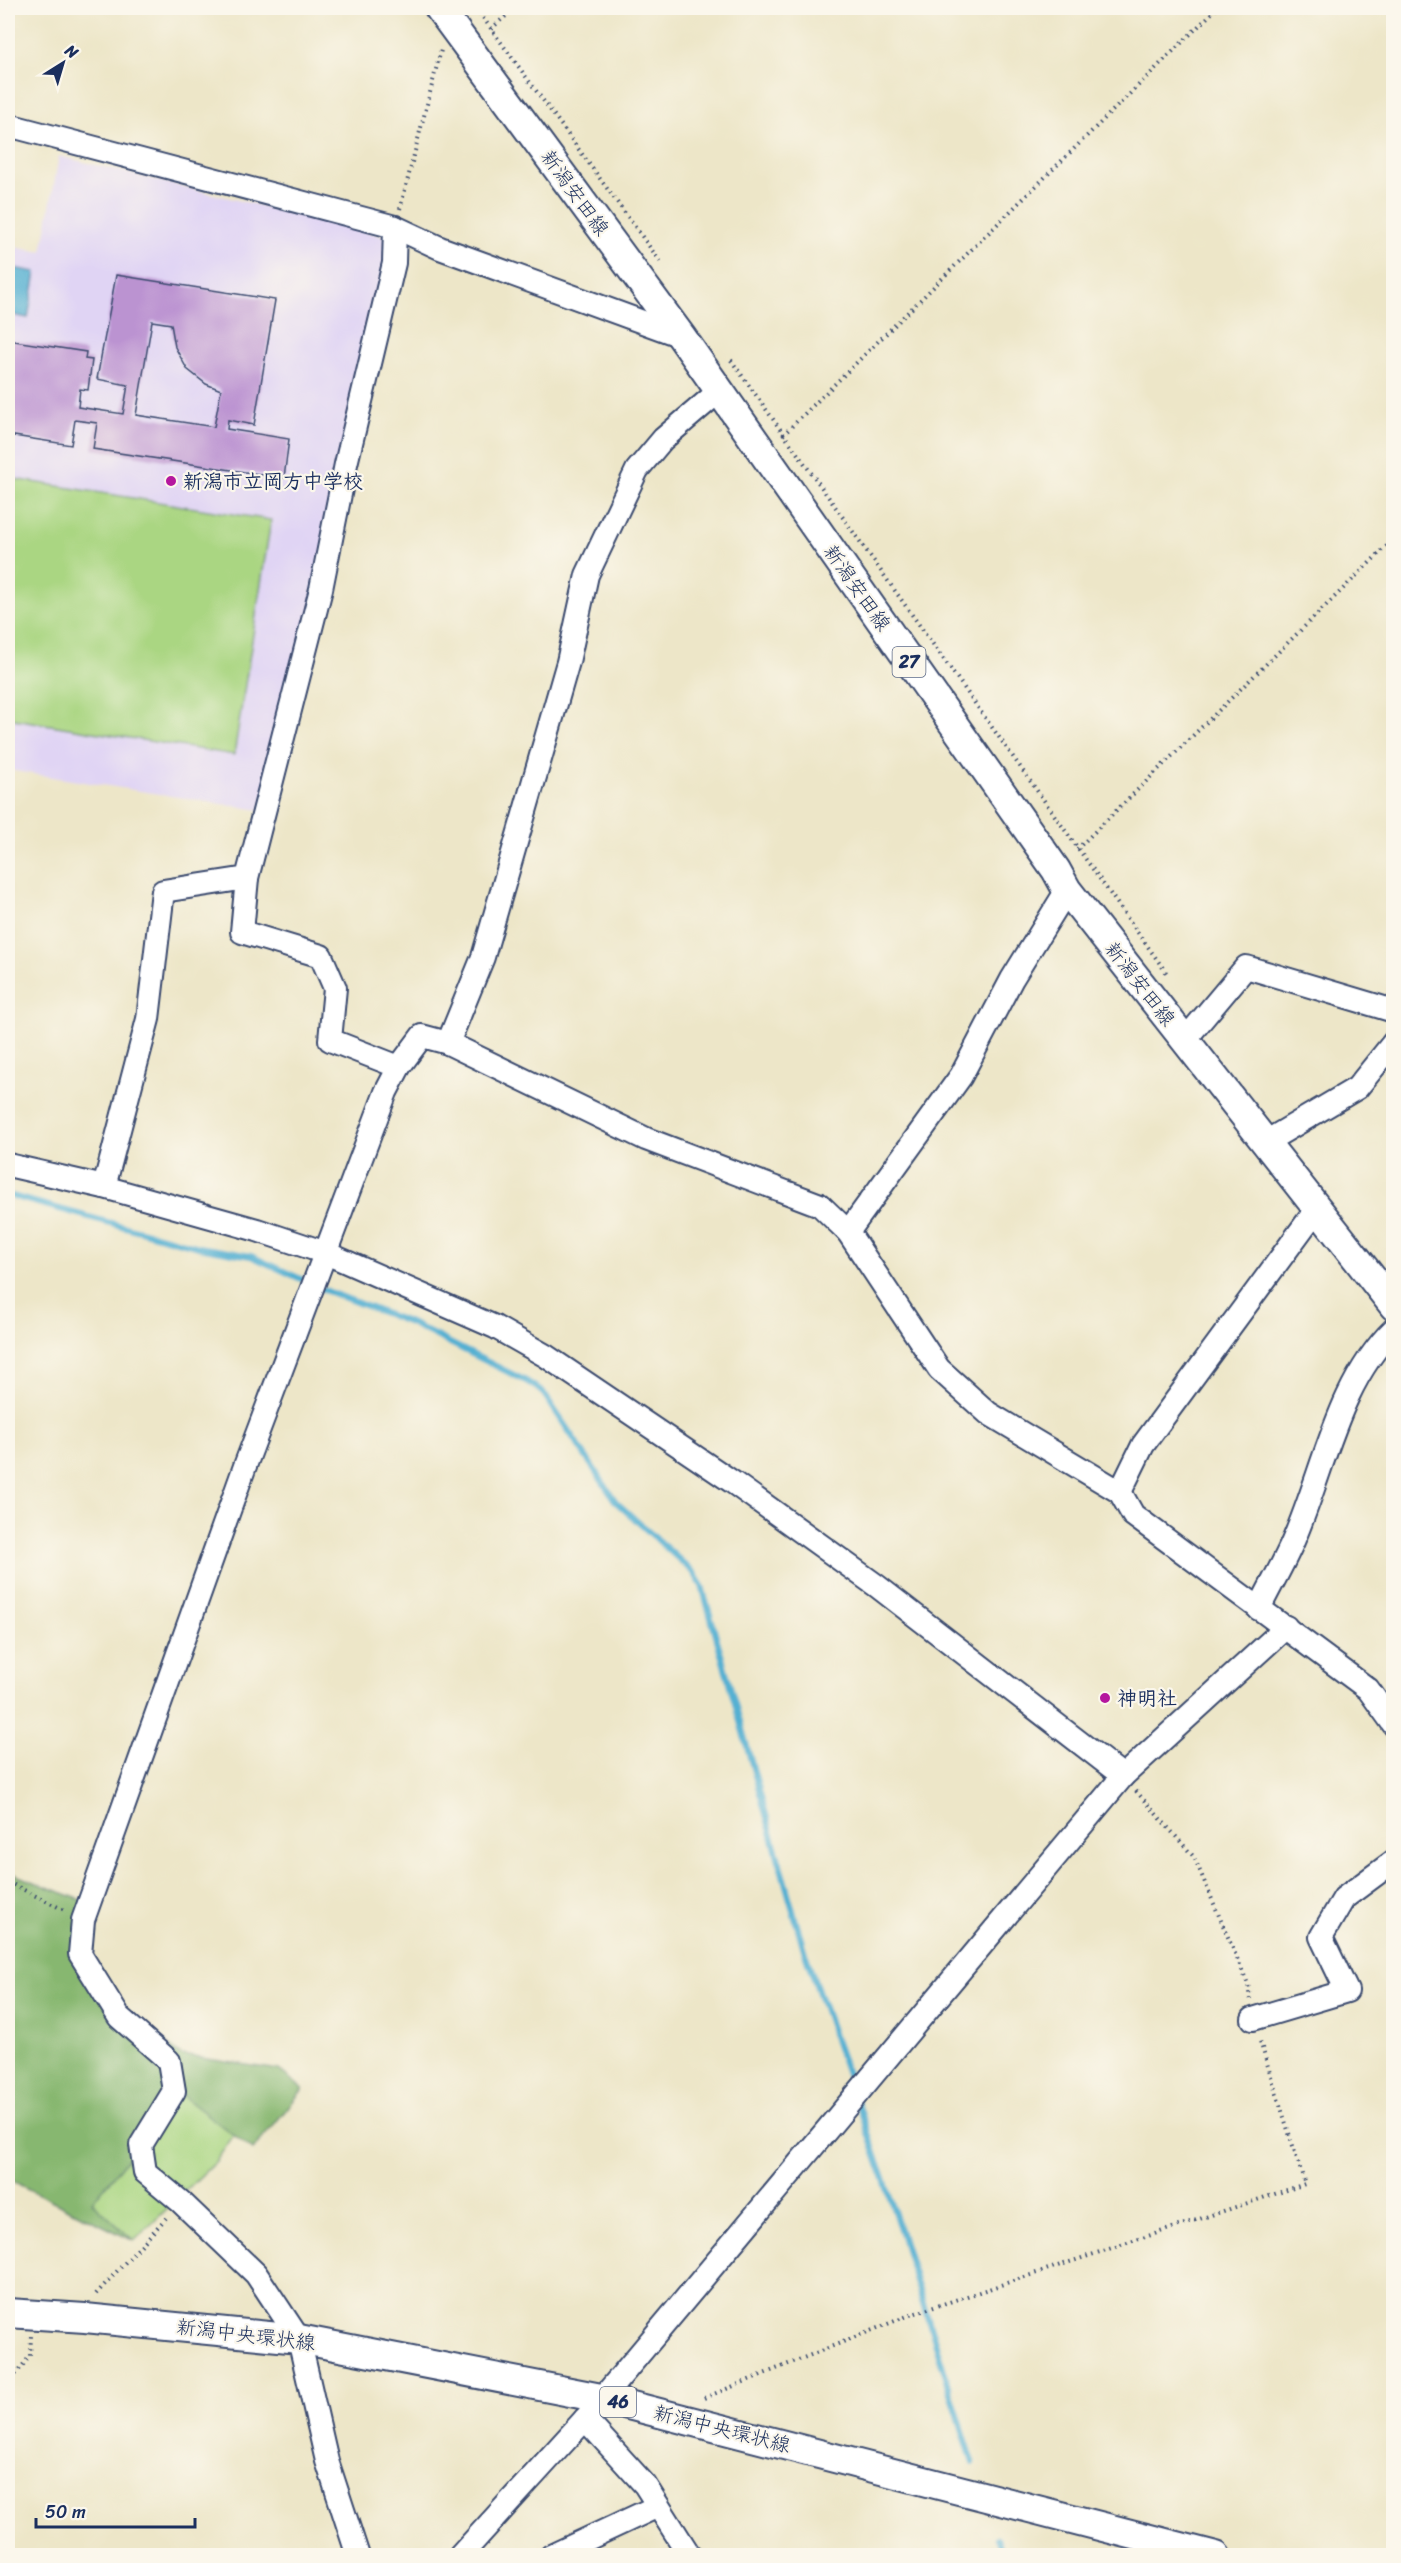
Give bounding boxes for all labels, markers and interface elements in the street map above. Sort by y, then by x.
north arrow [33,33,93,93]
text: N [58,36,86,67]
street label: 新潟安田線 [531,142,619,244]
place label: 新潟市立岡方中学校 [183,464,363,499]
marker: 新潟市立岡方中学校 [164,474,178,488]
street label: 新潟安田線 [814,537,900,639]
road number: 27 [892,647,926,677]
street label: 新潟安田線 [1095,934,1185,1034]
place label: 神明社 [1117,1681,1177,1716]
marker: 神明社 [1098,1691,1112,1705]
street label: 新潟中央環状線 [174,2309,318,2361]
road number: 46 [600,2387,636,2417]
street label: 新潟中央環状線 [650,2395,794,2463]
scale bar [36,2491,195,2529]
text: 50 m [45,2496,86,2528]

